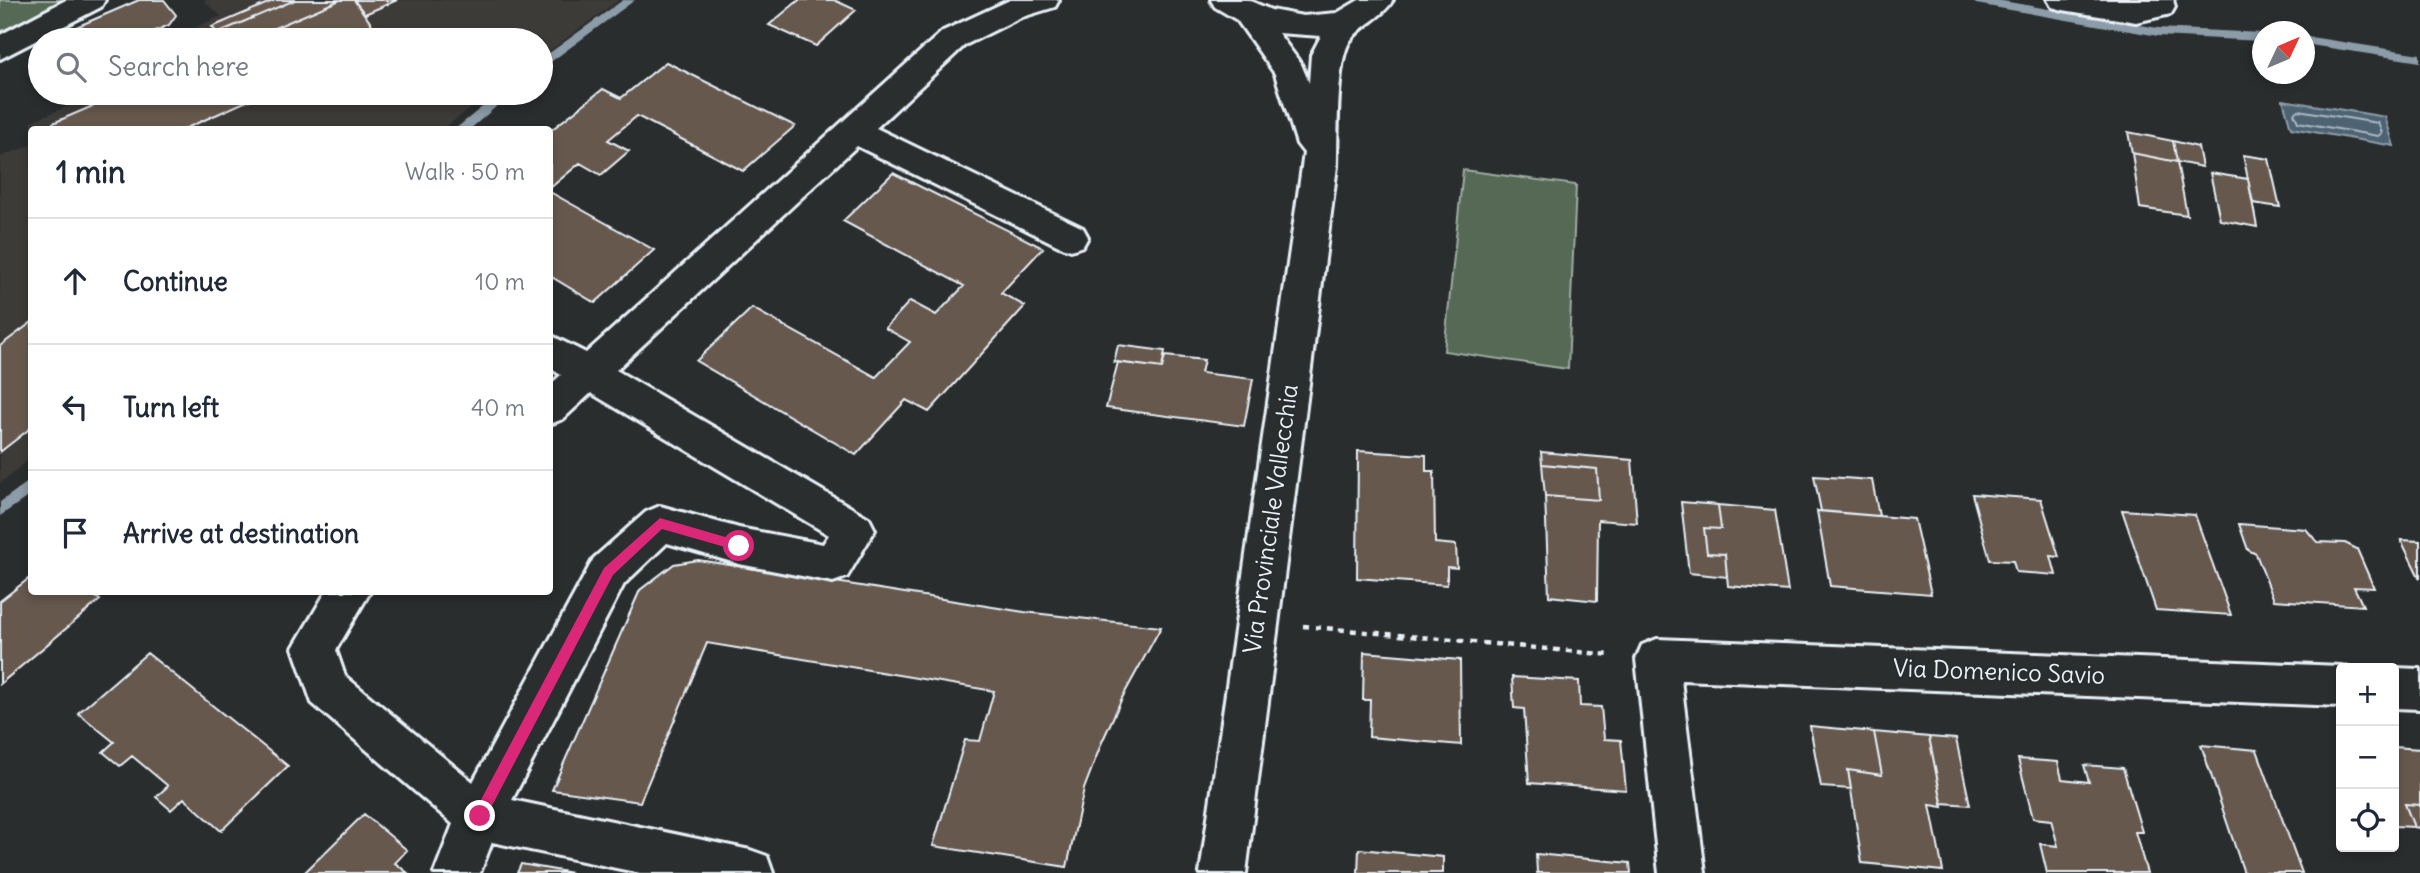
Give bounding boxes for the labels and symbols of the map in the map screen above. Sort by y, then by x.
north arrow [2252,21,2315,84]
street label: Via Provinciale Vallecchia [1236,382,1304,656]
route start [723,530,754,561]
street label: Via Domenico Savio [1892,652,2106,690]
route end [464,800,495,831]

